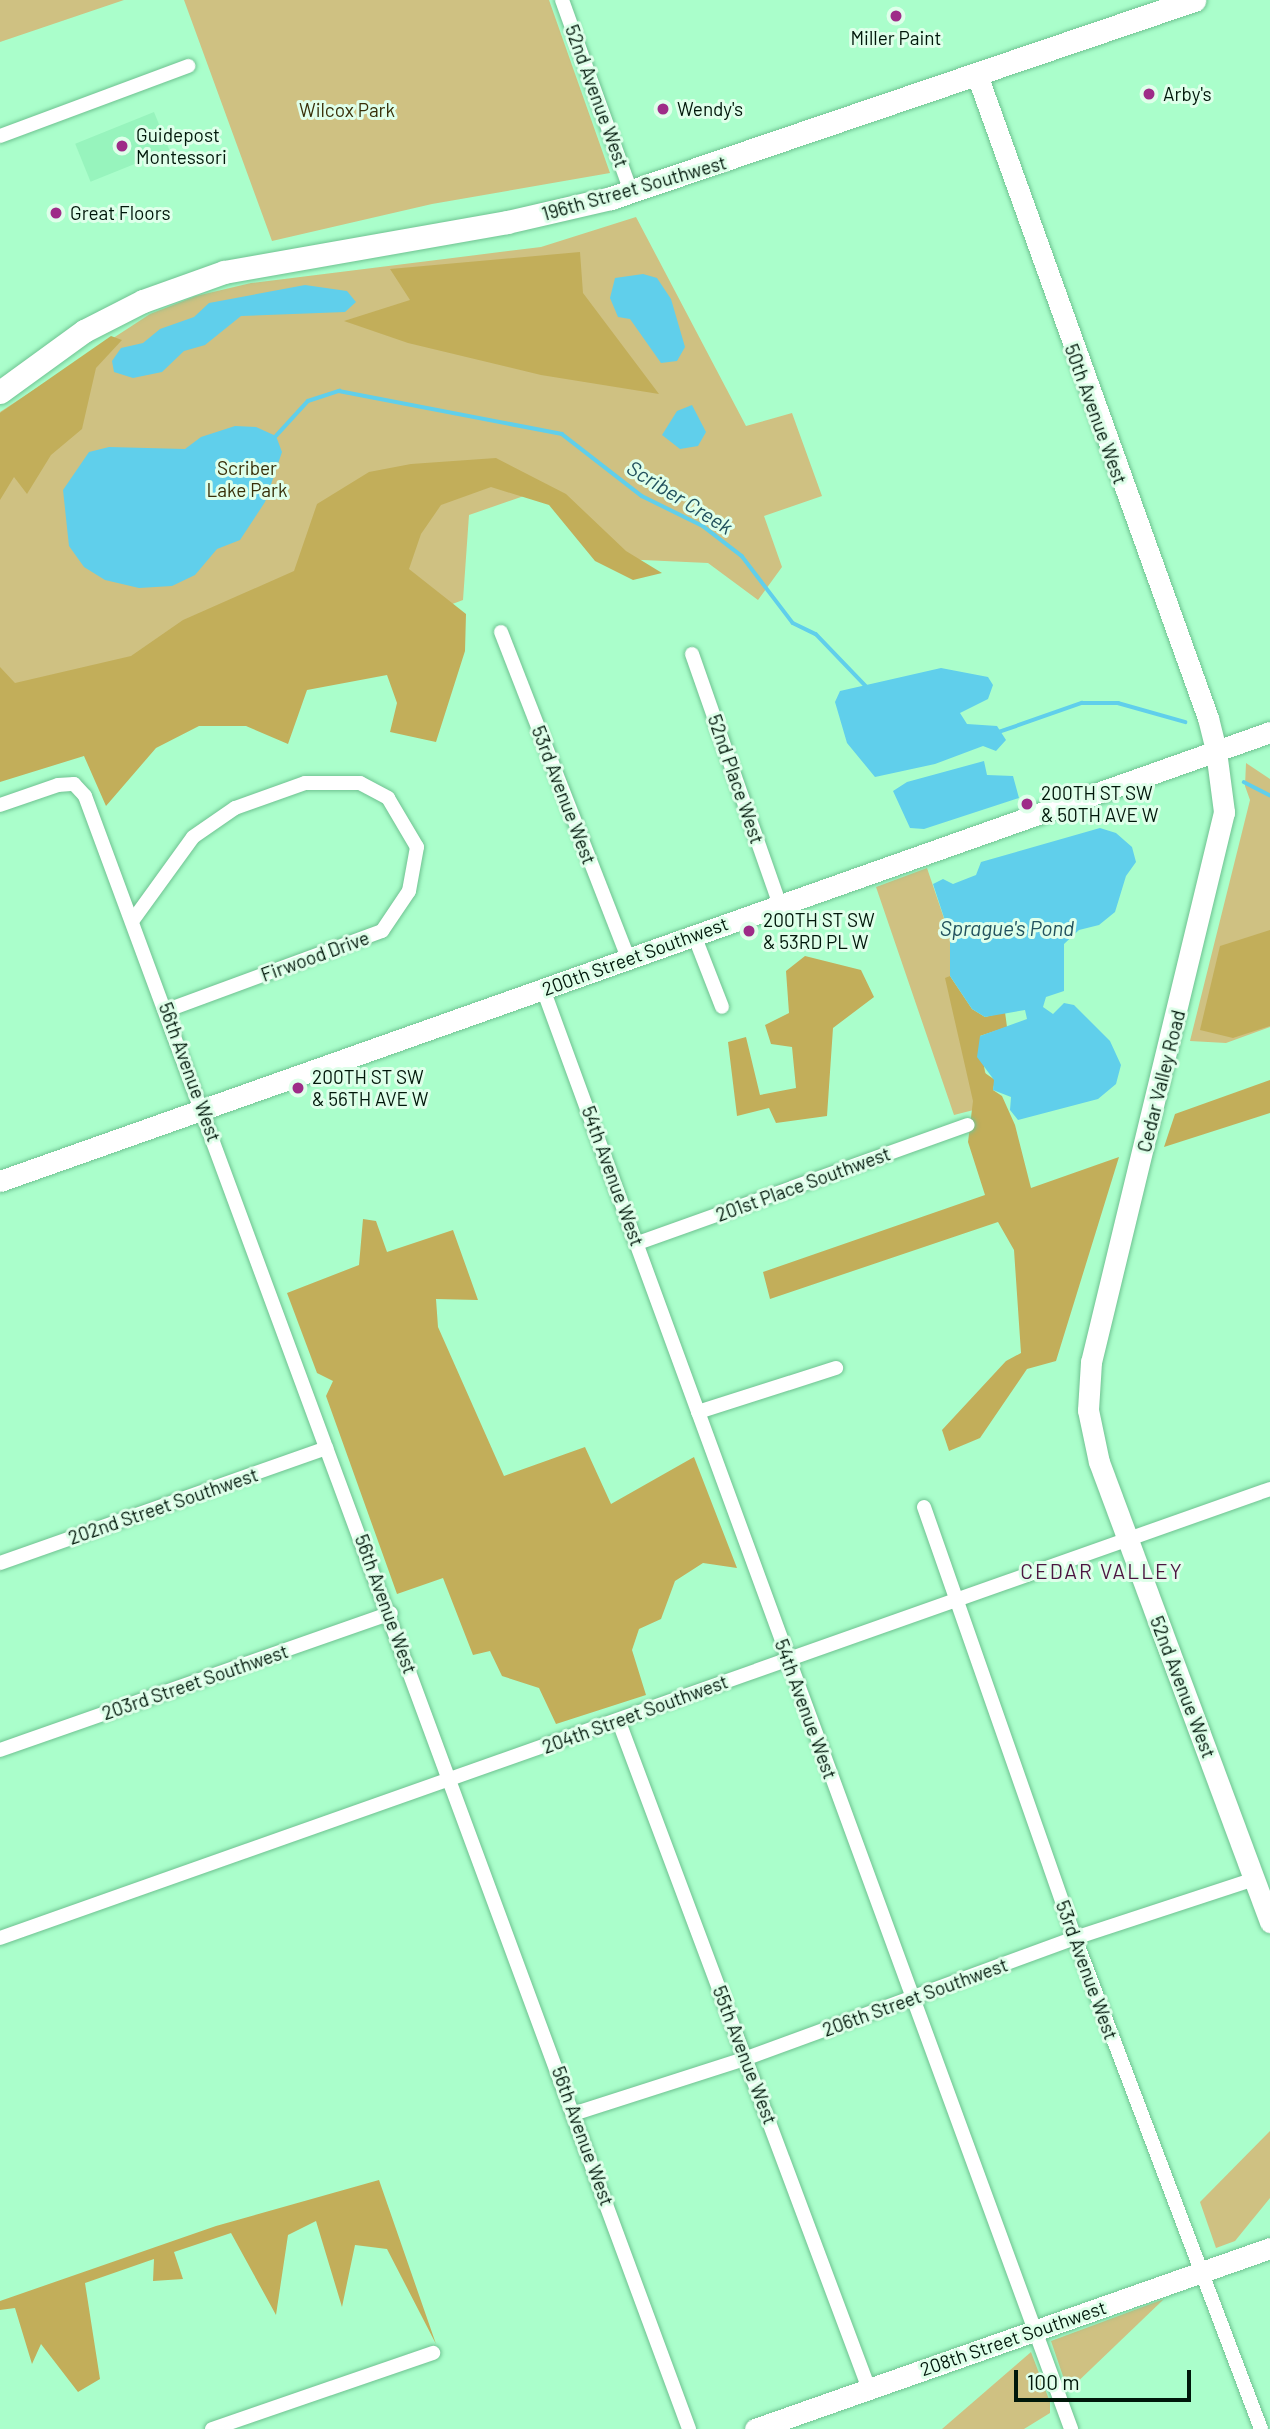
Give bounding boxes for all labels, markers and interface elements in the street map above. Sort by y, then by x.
marker: Miller Paint [888,8,904,24]
street label: 52nd Avenue West [561,22,633,170]
place label: Miller Paint [851,27,941,49]
place label: Arby's [1163,83,1212,105]
marker: Arby's [1141,86,1157,102]
place label: Wendy's [677,98,743,120]
park label: Wilcox Park [299,99,395,121]
marker: Wendy's [655,101,671,117]
place label: Guidepost Montessori [136,124,227,168]
marker: Guidepost Montessori [114,138,130,154]
street label: 196th Street Southwest [539,151,729,225]
place label: Great Floors [70,202,171,224]
marker: Great Floors [48,205,64,221]
street label: 50th Avenue West [1060,341,1132,487]
water label: Scriber Creek [622,455,738,539]
park label: Scriber Lake Park [207,457,287,501]
street label: 52nd Place West [703,711,769,847]
street label: 53rd Avenue West [527,723,601,867]
place label: 200TH ST SW & 50TH AVE W [1041,782,1158,826]
marker: 200TH ST SW & 50TH AVE W [1019,796,1035,812]
place label: 200TH ST SW & 53RD PL W [763,909,875,953]
street label: 200th Street Southwest [539,912,731,1000]
water label: Sprague's Pond [940,915,1074,941]
marker: 200TH ST SW & 53RD PL W [741,923,757,939]
street label: Firwood Drive [258,926,372,986]
street label: 56th Avenue West [154,999,226,1145]
street label: Cedar Valley Road [1132,1008,1190,1154]
place label: 200TH ST SW & 56TH AVE W [312,1066,428,1110]
marker: 200TH ST SW & 56TH AVE W [290,1080,306,1096]
street label: 54th Avenue West [577,1103,649,1249]
street label: 201st Place Southwest [713,1142,893,1226]
street label: 202nd Street Southwest [65,1463,261,1549]
street label: 56th Avenue West [350,1531,422,1677]
district label: CEDAR VALLEY [1022,1558,1182,1584]
street label: 52nd Avenue West [1145,1613,1221,1761]
street label: 54th Avenue West [770,1636,842,1782]
street label: 203rd Street Southwest [99,1639,291,1725]
street label: 204th Street Southwest [539,1670,731,1758]
street label: 53rd Avenue West [1051,1897,1123,2043]
street label: 206th Street Southwest [819,1953,1011,2041]
street label: 55th Avenue West [708,1983,782,2127]
street label: 56th Avenue West [547,2063,619,2209]
street label: 208th Street Southwest [917,2295,1109,2381]
scale bar [1018,2356,1195,2400]
text: 100 m [1027,2369,1080,2394]

